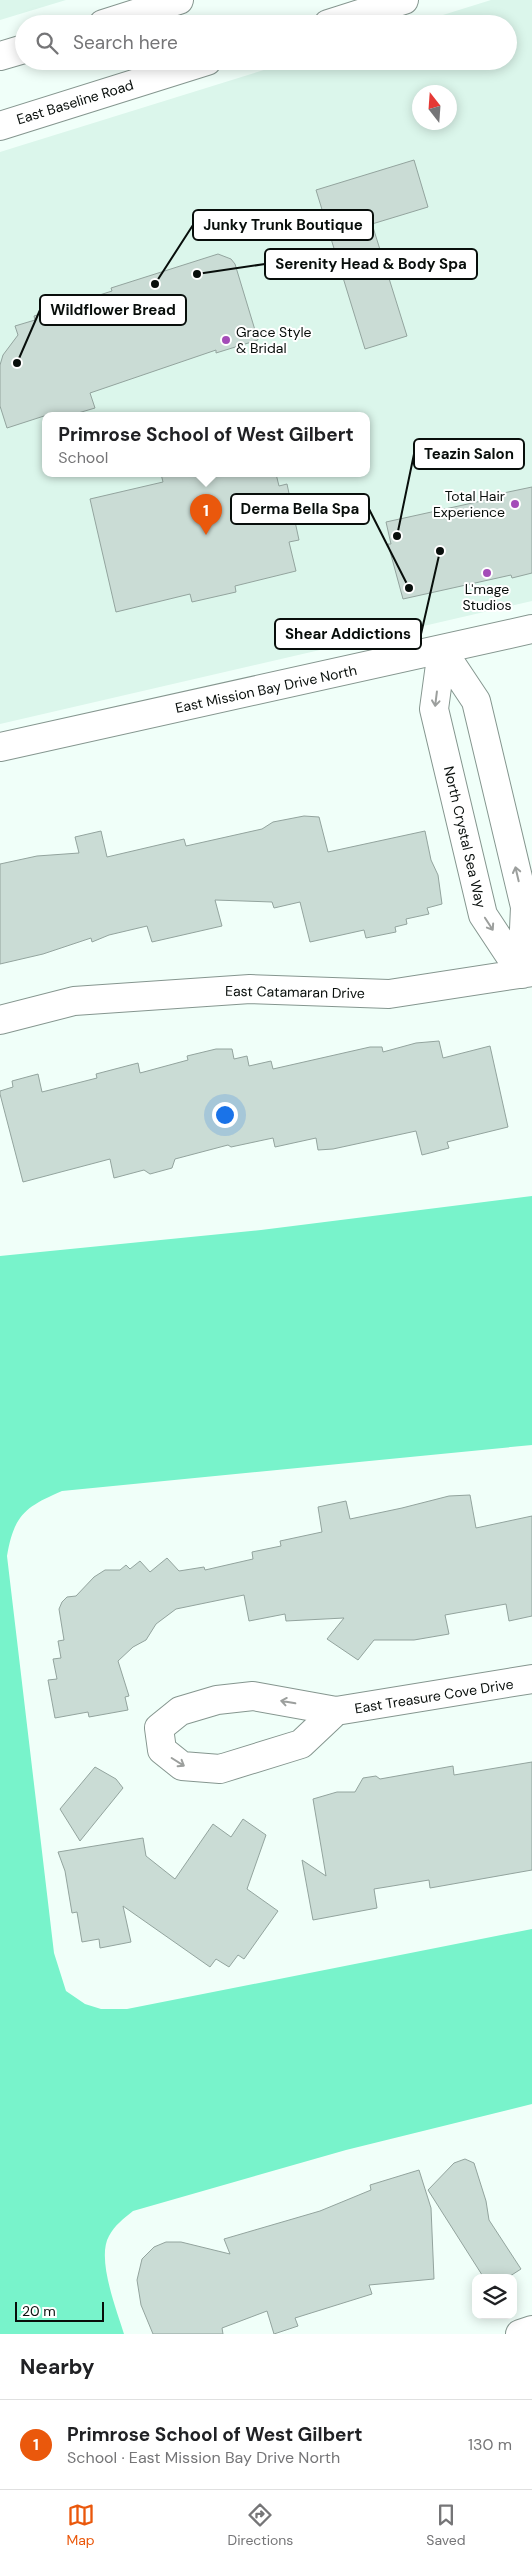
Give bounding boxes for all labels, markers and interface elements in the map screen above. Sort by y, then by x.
search box [15,15,517,70]
icon: search [33,29,61,57]
text: Search here [73,30,178,55]
street label: East Baseline Road [14,76,136,128]
north arrow [412,85,457,130]
callout: Junky Trunk Boutique [193,210,373,240]
text: Junky Trunk Boutique [203,215,363,235]
callout: Serenity Head & Body Spa [265,249,477,279]
text: Serenity Head & Body Spa [275,254,467,274]
callout: Wildflower Bread [40,295,186,325]
text: Wildflower Bread [50,300,176,320]
place label: Grace Style & Bridal [236,323,312,357]
marker: Grace Style & Bridal [220,334,232,346]
popup [42,412,370,477]
text: Primrose School of West Gilbert [58,422,354,447]
callout: Teazin Salon [414,439,524,469]
text: Teazin Salon [424,444,514,464]
text: School [58,447,108,468]
place label: Total Hair Experience [433,487,505,521]
pin: 1 [190,494,222,535]
callout: Derma Bella Spa [231,494,369,524]
marker: Total Hair Experience [509,498,521,510]
text: Derma Bella Spa [241,499,359,519]
marker: L'mage Studios [481,567,493,579]
place label: L'mage Studios [462,580,512,614]
callout: Shear Addictions [275,619,421,649]
text: Shear Addictions [285,624,411,644]
street label: East Mission Bay Drive North [174,661,358,717]
one-way arrow [430,690,440,706]
street label: North Crystal Sea Way [440,764,490,910]
one-way arrow [512,866,521,882]
one-way arrow [484,916,494,930]
street label: East Catamaran Drive [225,982,365,1002]
your location [212,1102,238,1128]
street label: East Treasure Cove Drive [353,1675,515,1717]
one-way arrow [281,1696,297,1706]
one-way arrow [171,1756,185,1767]
map controls [472,2274,517,2319]
button: layers [472,2274,517,2319]
scale bar [15,2299,104,2322]
text: 20 m [22,2302,56,2320]
text: Nearby [20,2353,94,2381]
text: Primrose School of West Gilbert [67,2422,363,2447]
text: 1 [33,2434,39,2455]
text: 130 m [468,2434,512,2455]
text: School · East Mission Bay Drive North [67,2447,340,2468]
tab: Map [66,2501,95,2549]
tab: Directions [228,2501,293,2549]
tab: Saved [426,2501,466,2549]

